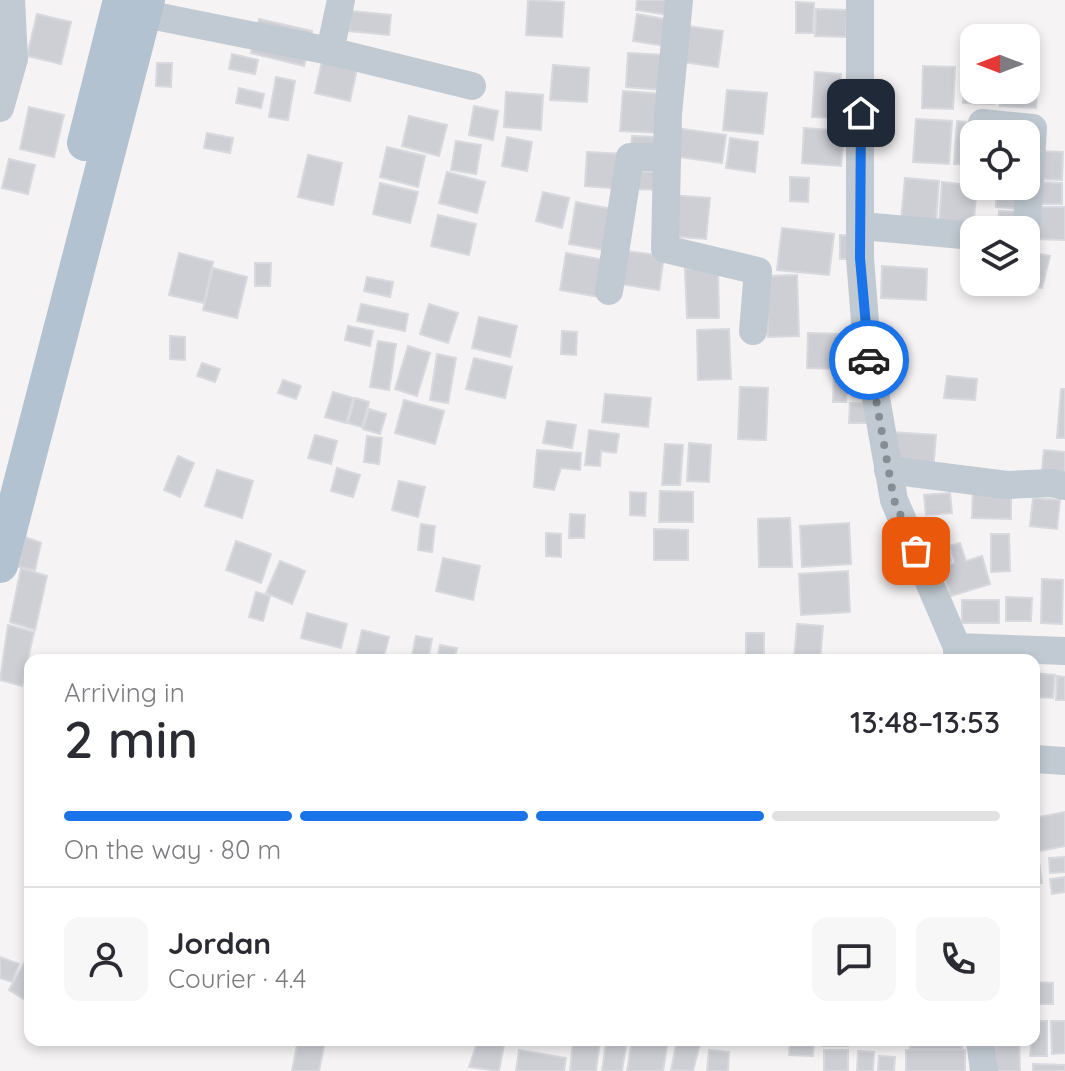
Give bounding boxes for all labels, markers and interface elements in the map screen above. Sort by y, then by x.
north arrow [960,24,1040,104]
map controls [960,24,1040,296]
pin [827,79,895,147]
icon: home [839,91,883,135]
button: locate [960,120,1040,200]
button: layers [960,216,1040,296]
courier [829,320,909,400]
icon: car [847,338,891,382]
pin [882,517,950,585]
icon: bag [894,529,938,573]
text: Arriving in [64,676,185,709]
text: 13:48–13:53 [850,703,1000,741]
text: 2 min [64,706,198,771]
text: On the way · 80 m [64,833,281,866]
button: person [64,917,148,1001]
button: chat [812,917,896,1001]
button: phone [916,917,1000,1001]
text: Jordan [168,924,271,962]
text: Courier · 4.4 [168,962,306,995]

